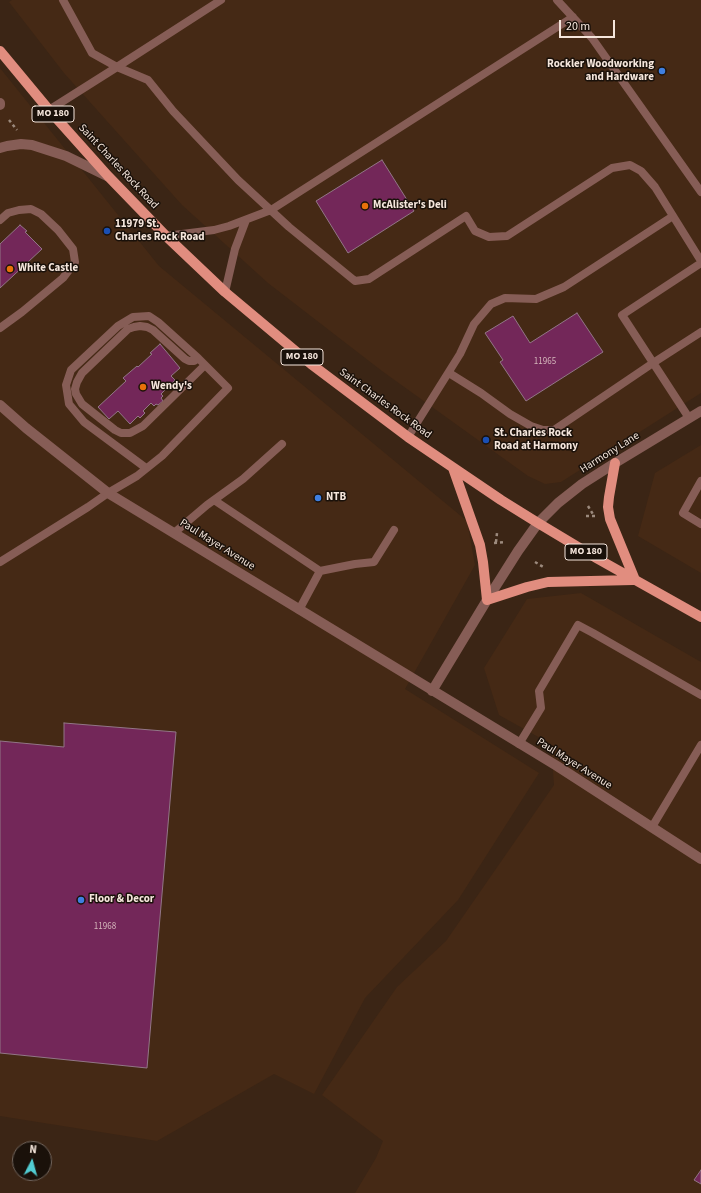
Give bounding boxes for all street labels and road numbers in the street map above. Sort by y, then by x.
road number: MO 180 [32,106,74,122]
street label: Saint Charles Rock Road [75,122,161,212]
road number: MO 180 [281,349,323,365]
street label: Saint Charles Rock Road [336,366,434,442]
street label: Harmony Lane [578,430,642,476]
street label: Paul Mayer Avenue [177,517,257,573]
road number: MO 180 [565,544,607,560]
street label: Paul Mayer Avenue [534,736,614,792]

